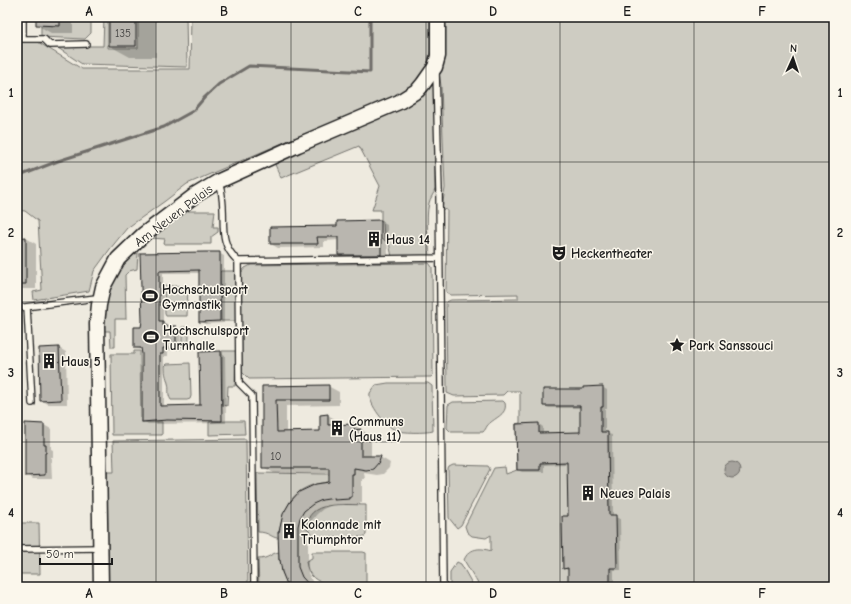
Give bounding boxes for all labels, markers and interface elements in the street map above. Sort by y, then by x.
text: A [85,4,93,19]
text: B [220,4,228,19]
text: C [354,4,362,19]
text: D [489,4,497,19]
text: E [623,4,631,19]
text: F [758,4,766,19]
house number: 135 [115,27,131,40]
north arrow [773,38,813,78]
text: N [790,42,797,55]
text: 1 [8,85,14,100]
text: 1 [837,85,843,100]
street label: Am Neuen Palais [131,181,215,250]
text: 2 [8,225,14,240]
text: 2 [837,225,843,240]
building icon: Haus 14 [365,230,383,248]
place label: Haus 14 [386,232,430,247]
theatre icon: Heckentheater [550,244,568,262]
place label: Heckentheater [571,246,653,261]
place label: Hochschulsport Gymnastik [162,282,249,312]
sports icon: Hochschulsport Gymnastik [141,287,159,305]
place label: Hochschulsport Turnhalle [163,323,250,353]
sports icon: Hochschulsport Turnhalle [142,328,160,346]
place icon: Park Sanssouci [668,336,686,354]
place label: Park Sanssouci [689,338,774,353]
building icon: Haus 5 [40,352,58,370]
place label: Haus 5 [61,354,101,369]
text: 3 [8,365,14,380]
text: 3 [837,365,843,380]
place label: Communs (Haus 11) [349,414,404,444]
building icon: Communs (Haus 11) [328,419,346,437]
house number: 10 [270,450,282,463]
building icon: Neues Palais [579,484,597,502]
place label: Neues Palais [600,486,671,501]
text: 4 [8,505,14,520]
text: 4 [837,505,843,520]
place label: Kolonnade mit Triumphtor [301,517,382,547]
building icon: Kolonnade mit Triumphtor [280,522,298,540]
scale bar [40,540,112,566]
text: 50 m [46,547,74,561]
text: A [85,586,93,601]
text: B [220,586,228,601]
text: C [354,586,362,601]
text: D [489,586,497,601]
text: E [623,586,631,601]
text: F [758,586,766,601]

